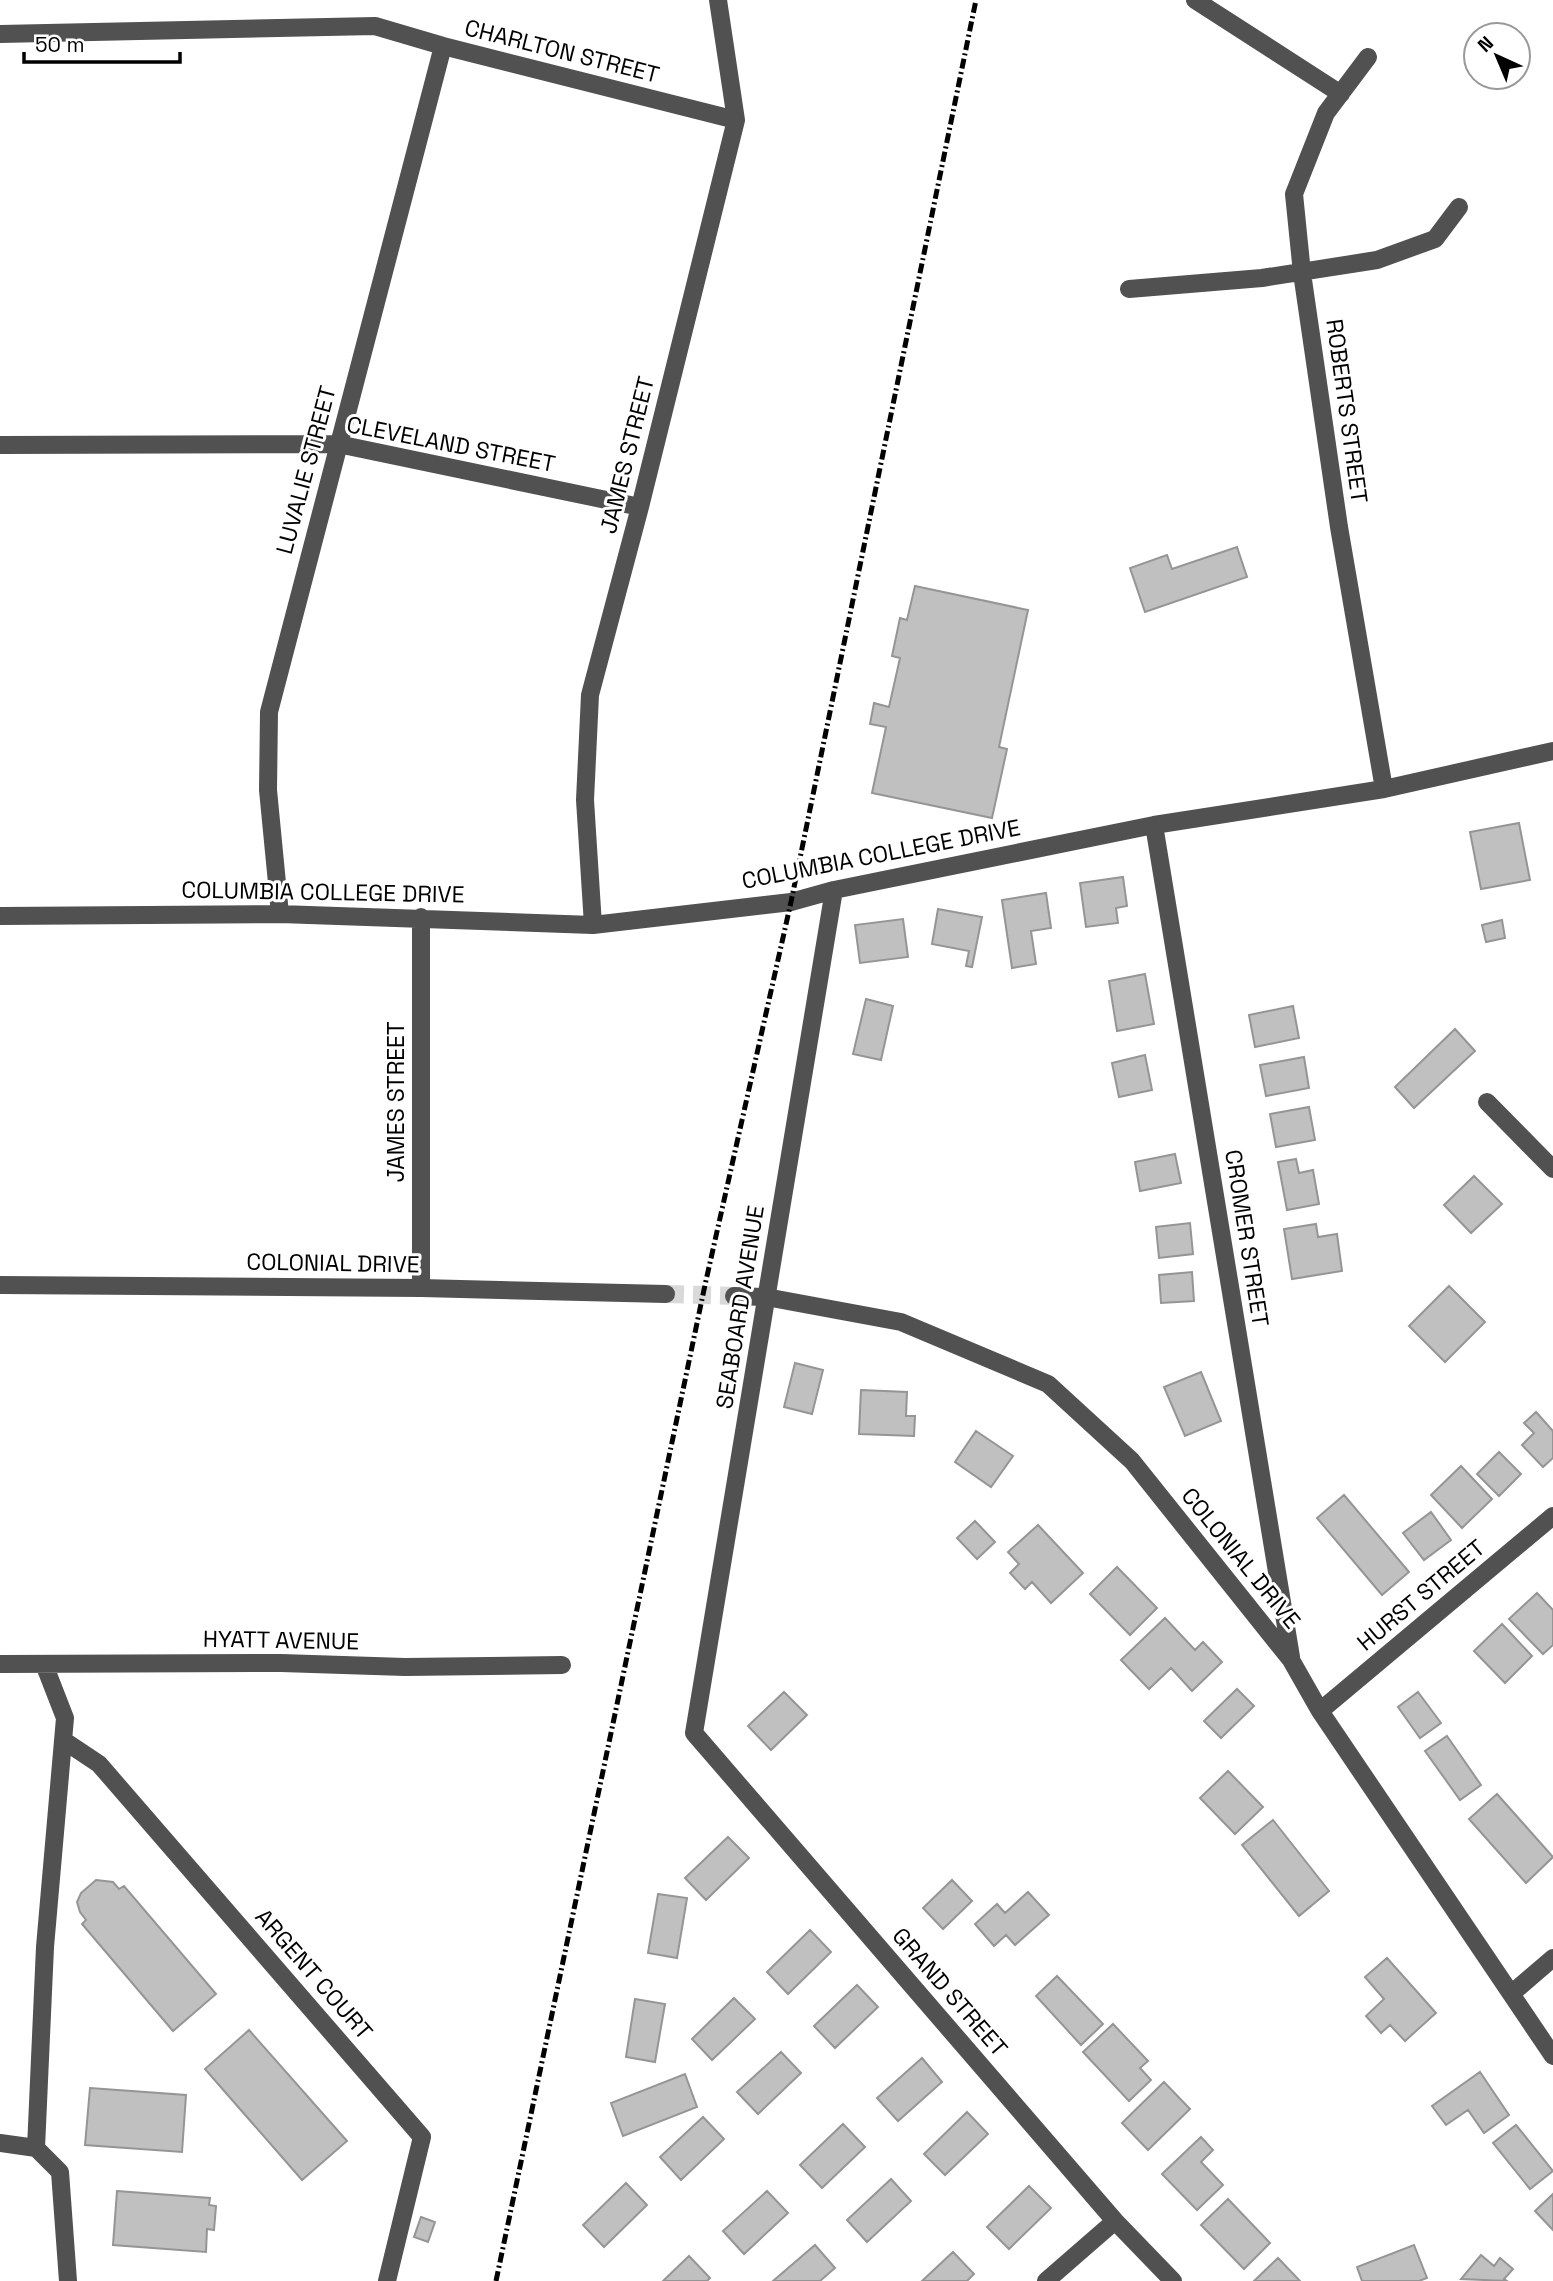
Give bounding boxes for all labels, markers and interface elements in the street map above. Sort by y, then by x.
street label: CHARLTON STREET [462,12,662,90]
scale bar [24,21,180,65]
north arrow [1462,21,1532,91]
text: 50 m [35,31,85,58]
text: N [1472,31,1499,58]
street label: ROBERTS STREET [1319,317,1375,505]
street label: JAMES STREET [593,373,661,537]
street label: LUVALIE STREET [269,383,343,557]
street label: CLEVELAND STREET [344,409,558,479]
street label: COLUMBIA COLLEGE DRIVE [739,812,1023,896]
street label: COLUMBIA COLLEGE DRIVE [181,875,465,909]
street label: JAMES STREET [381,1021,411,1183]
street label: CROMER STREET [1218,1147,1276,1329]
street label: SEABOARD AVENUE [709,1203,771,1411]
street label: COLONIAL DRIVE [246,1246,420,1280]
street label: COLONIAL DRIVE [1175,1481,1307,1635]
street label: HURST STREET [1351,1533,1491,1657]
street label: HYATT AVENUE [203,1624,359,1656]
street label: ARGENT COURT [249,1902,379,2046]
street label: GRAND STREET [886,1921,1014,2063]

